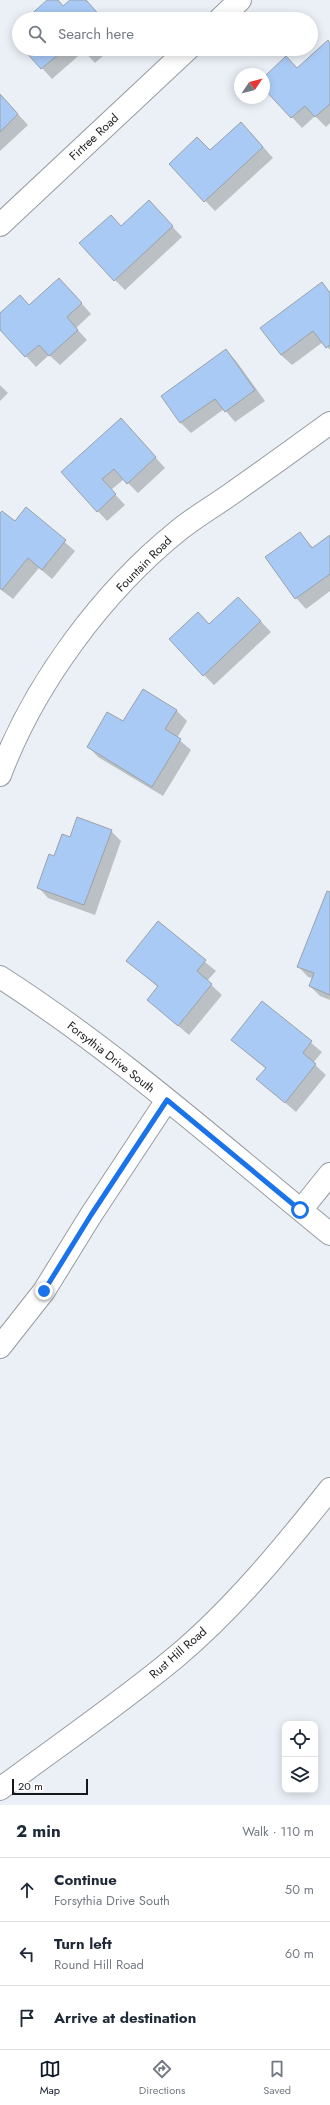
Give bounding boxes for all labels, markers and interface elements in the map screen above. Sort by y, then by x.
search box [12,12,318,56]
icon: search [26,23,48,45]
text: Search here [58,23,134,45]
north arrow [234,68,270,104]
street label: Firtree Road [65,109,123,165]
street label: Fountain Road [112,532,176,596]
street label: Forsythia Drive South [63,1017,159,1097]
route start [291,1201,309,1219]
route end [35,1282,53,1300]
street label: Rust Hill Road [145,1623,211,1683]
map controls [282,1721,318,1793]
button: locate [282,1721,318,1757]
button: layers [282,1757,318,1793]
scale bar [12,1777,88,1796]
text: 20 m [18,1778,43,1794]
text: 2 min [16,1819,61,1843]
text: Walk · 110 m [242,1822,314,1841]
text: Continue [54,1869,117,1891]
icon: ahead [16,1879,38,1901]
text: 50 m [285,1880,314,1899]
text: Forsythia Drive South [54,1891,170,1910]
text: Turn left [54,1933,112,1955]
icon: left [16,1943,38,1965]
text: 60 m [285,1944,314,1963]
text: Round Hill Road [54,1955,144,1974]
icon: arrive [16,2007,38,2029]
text: Arrive at destination [54,2007,196,2029]
tab: Map [39,2058,61,2098]
tab: Directions [139,2058,185,2098]
tab: Saved [263,2058,291,2098]

